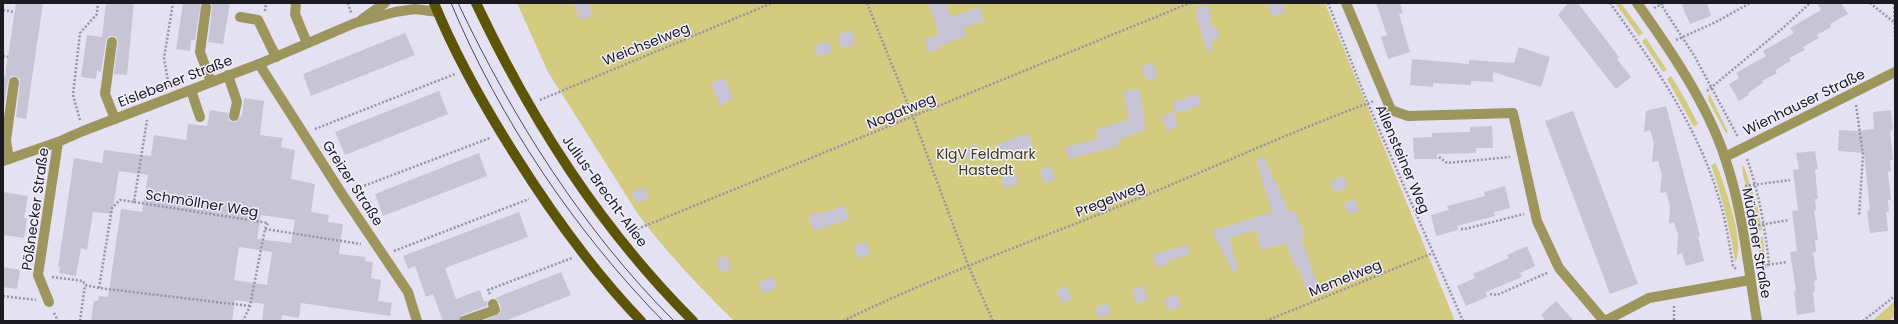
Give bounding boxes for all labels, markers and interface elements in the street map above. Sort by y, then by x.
street label: Weichselweg [599,17,693,71]
street label: Eislebener Straße [115,50,235,112]
street label: Wienhauser Straße [1740,64,1869,140]
street label: Nogatweg [864,88,938,134]
street label: Allensteiner Weg [1371,101,1435,217]
street label: Julius-Brecht-Allee [558,131,653,251]
street label: Greizer Straße [318,136,388,230]
park label: KlgV Feldmark Hastedt [936,144,1037,180]
street label: Pößnecker Straße [16,146,54,272]
street label: Pregelweg [1072,176,1148,222]
street label: Schmöllner Weg [144,184,260,222]
street label: Müdener Straße [1737,186,1777,300]
street label: Memelweg [1306,254,1384,302]

